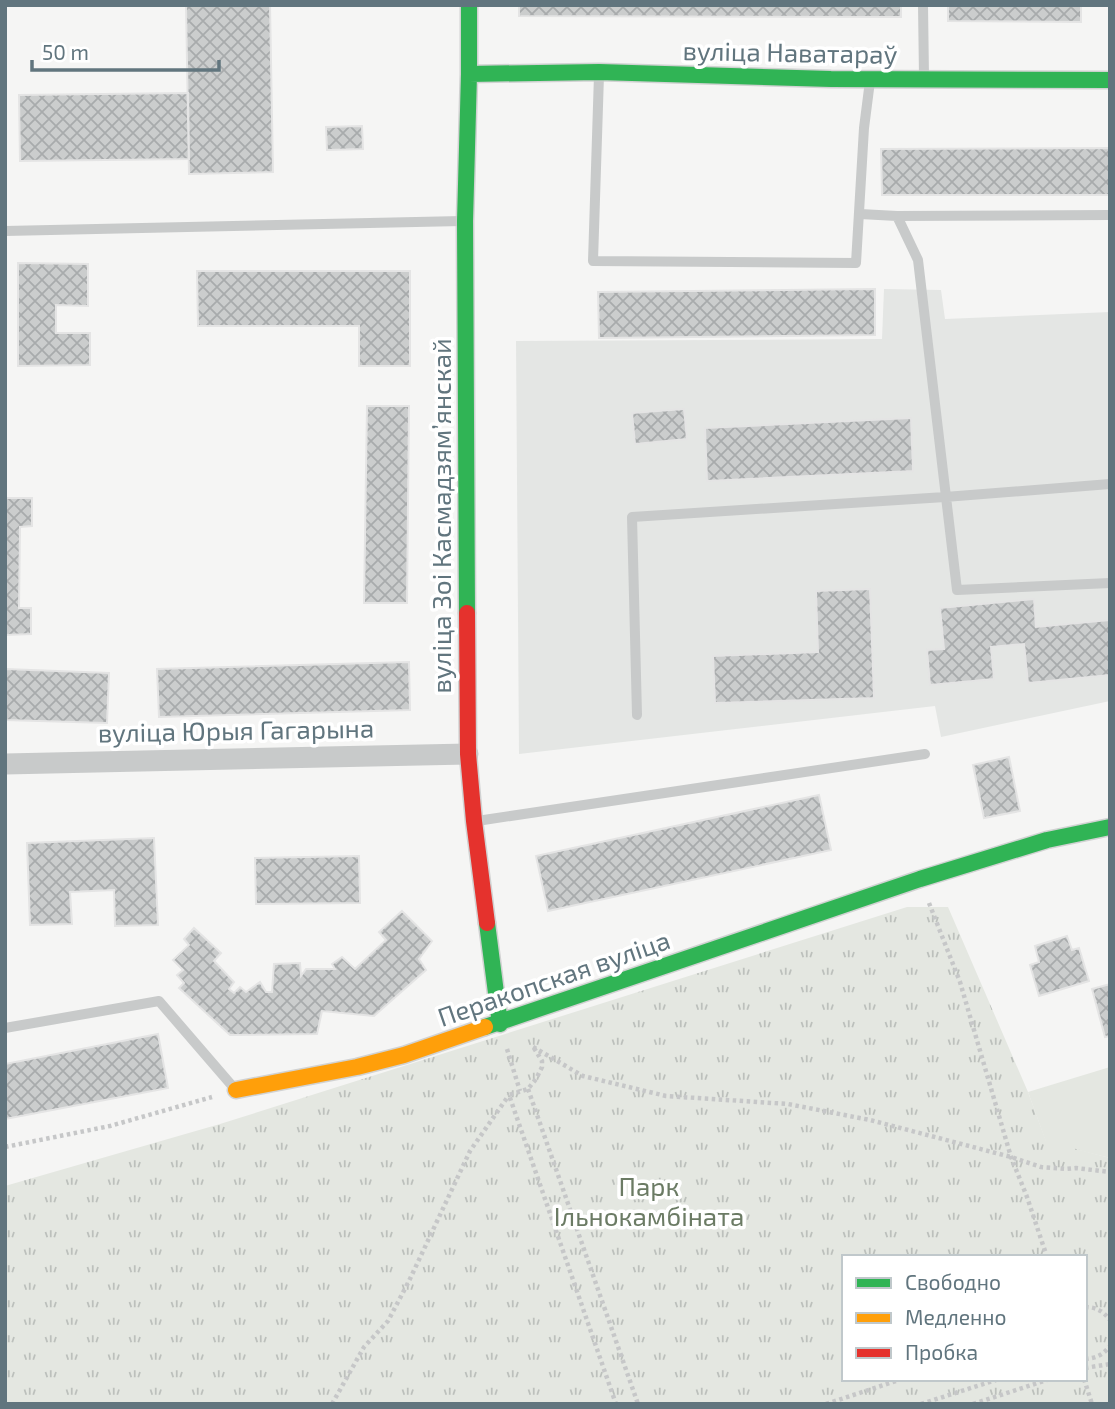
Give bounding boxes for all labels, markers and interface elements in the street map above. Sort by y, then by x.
scale bar [32,28,219,72]
street label: вуліца Наватараў [682,34,898,70]
text: 50 m [42,39,89,64]
street label: вуліца Зоі Касмадзямʼянскай [425,339,457,693]
street label: вуліца Юрыя Гагарына [98,712,374,748]
street label: Перакопская вуліца [433,923,674,1033]
park label: Парк Ільнокамбіната [554,1170,744,1231]
legend [842,1255,1087,1381]
text: Свободно [905,1269,1001,1294]
text: Медленно [905,1304,1007,1329]
text: Пробка [905,1339,978,1364]

